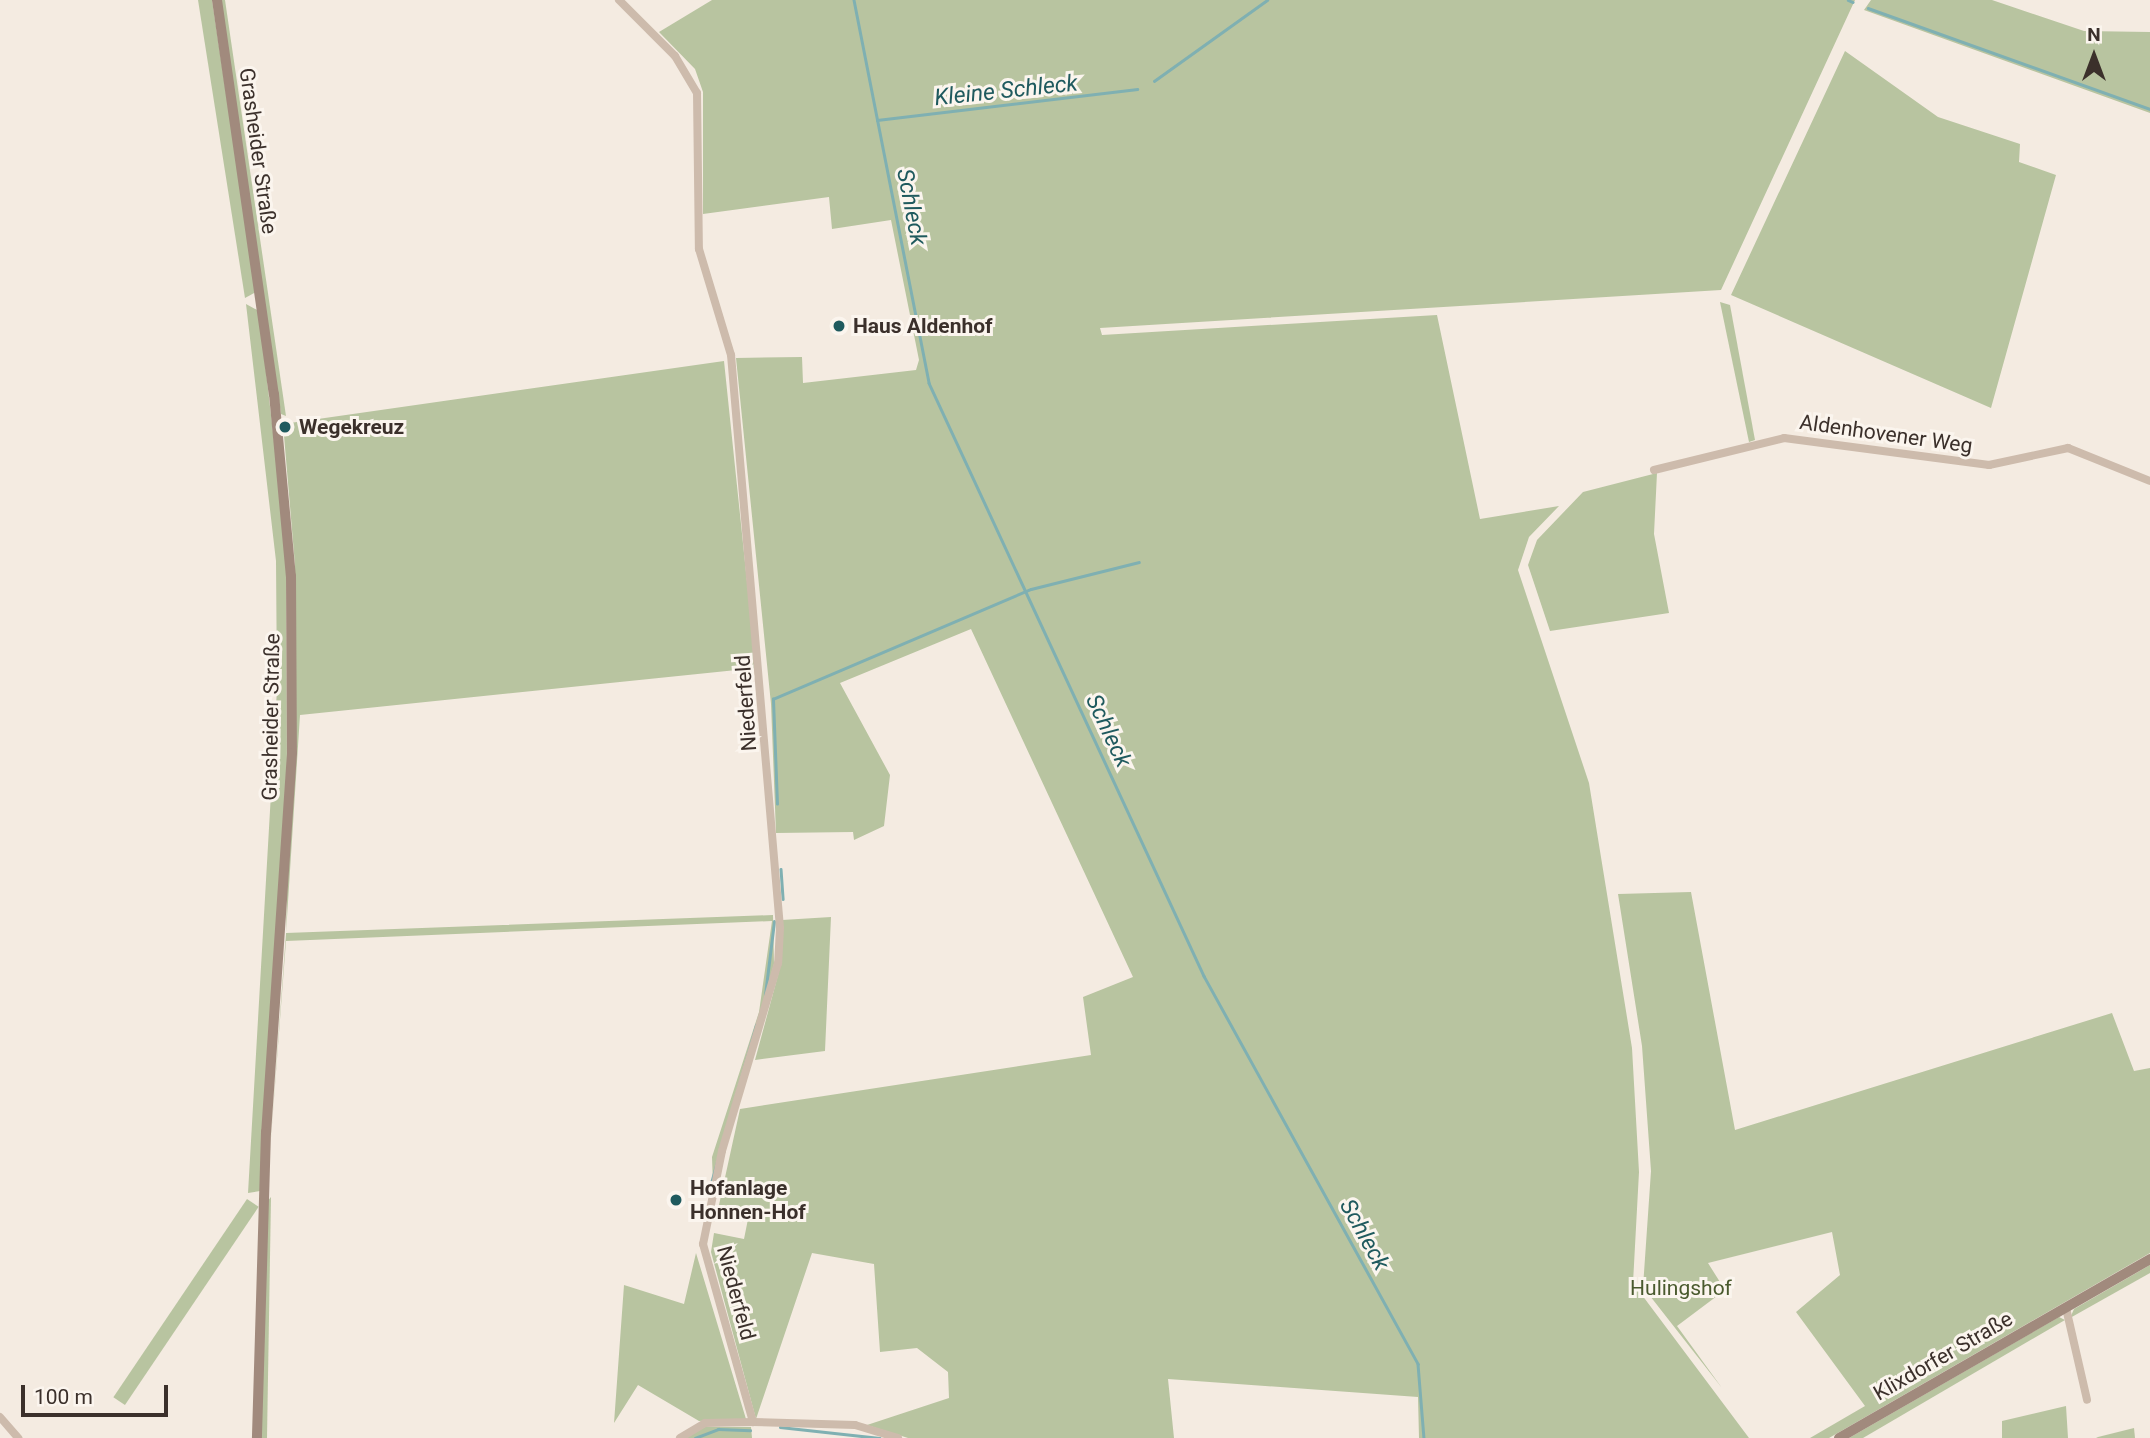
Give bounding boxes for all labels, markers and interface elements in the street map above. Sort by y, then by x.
north arrow [2059,21,2129,91]
text: N [2087,23,2101,46]
street label: Grasheider Straße [234,66,282,236]
water label: Kleine Schleck [933,70,1079,112]
water label: Schleck [890,166,932,248]
place label: Haus Aldenhof [853,313,993,339]
marker: Haus Aldenhof [831,318,847,334]
street label: Aldenhovener Weg [1798,409,1974,459]
place label: Wegekreuz [299,414,404,440]
marker: Wegekreuz [277,419,293,435]
street label: Grasheider Straße [257,633,285,801]
street label: Niederfeld [730,654,762,752]
water label: Schleck [1079,690,1137,772]
place label: Hofanlage Honnen-Hof [690,1175,806,1225]
marker: Hofanlage Honnen-Hof [668,1192,684,1208]
water label: Schleck [1333,1194,1395,1276]
street label: Niederfeld [711,1243,761,1343]
park label: Hulingshof [1630,1275,1732,1301]
street label: Klixdorfer Straße [1869,1306,2017,1406]
scale bar [24,1372,172,1416]
text: 100 m [34,1385,93,1409]

